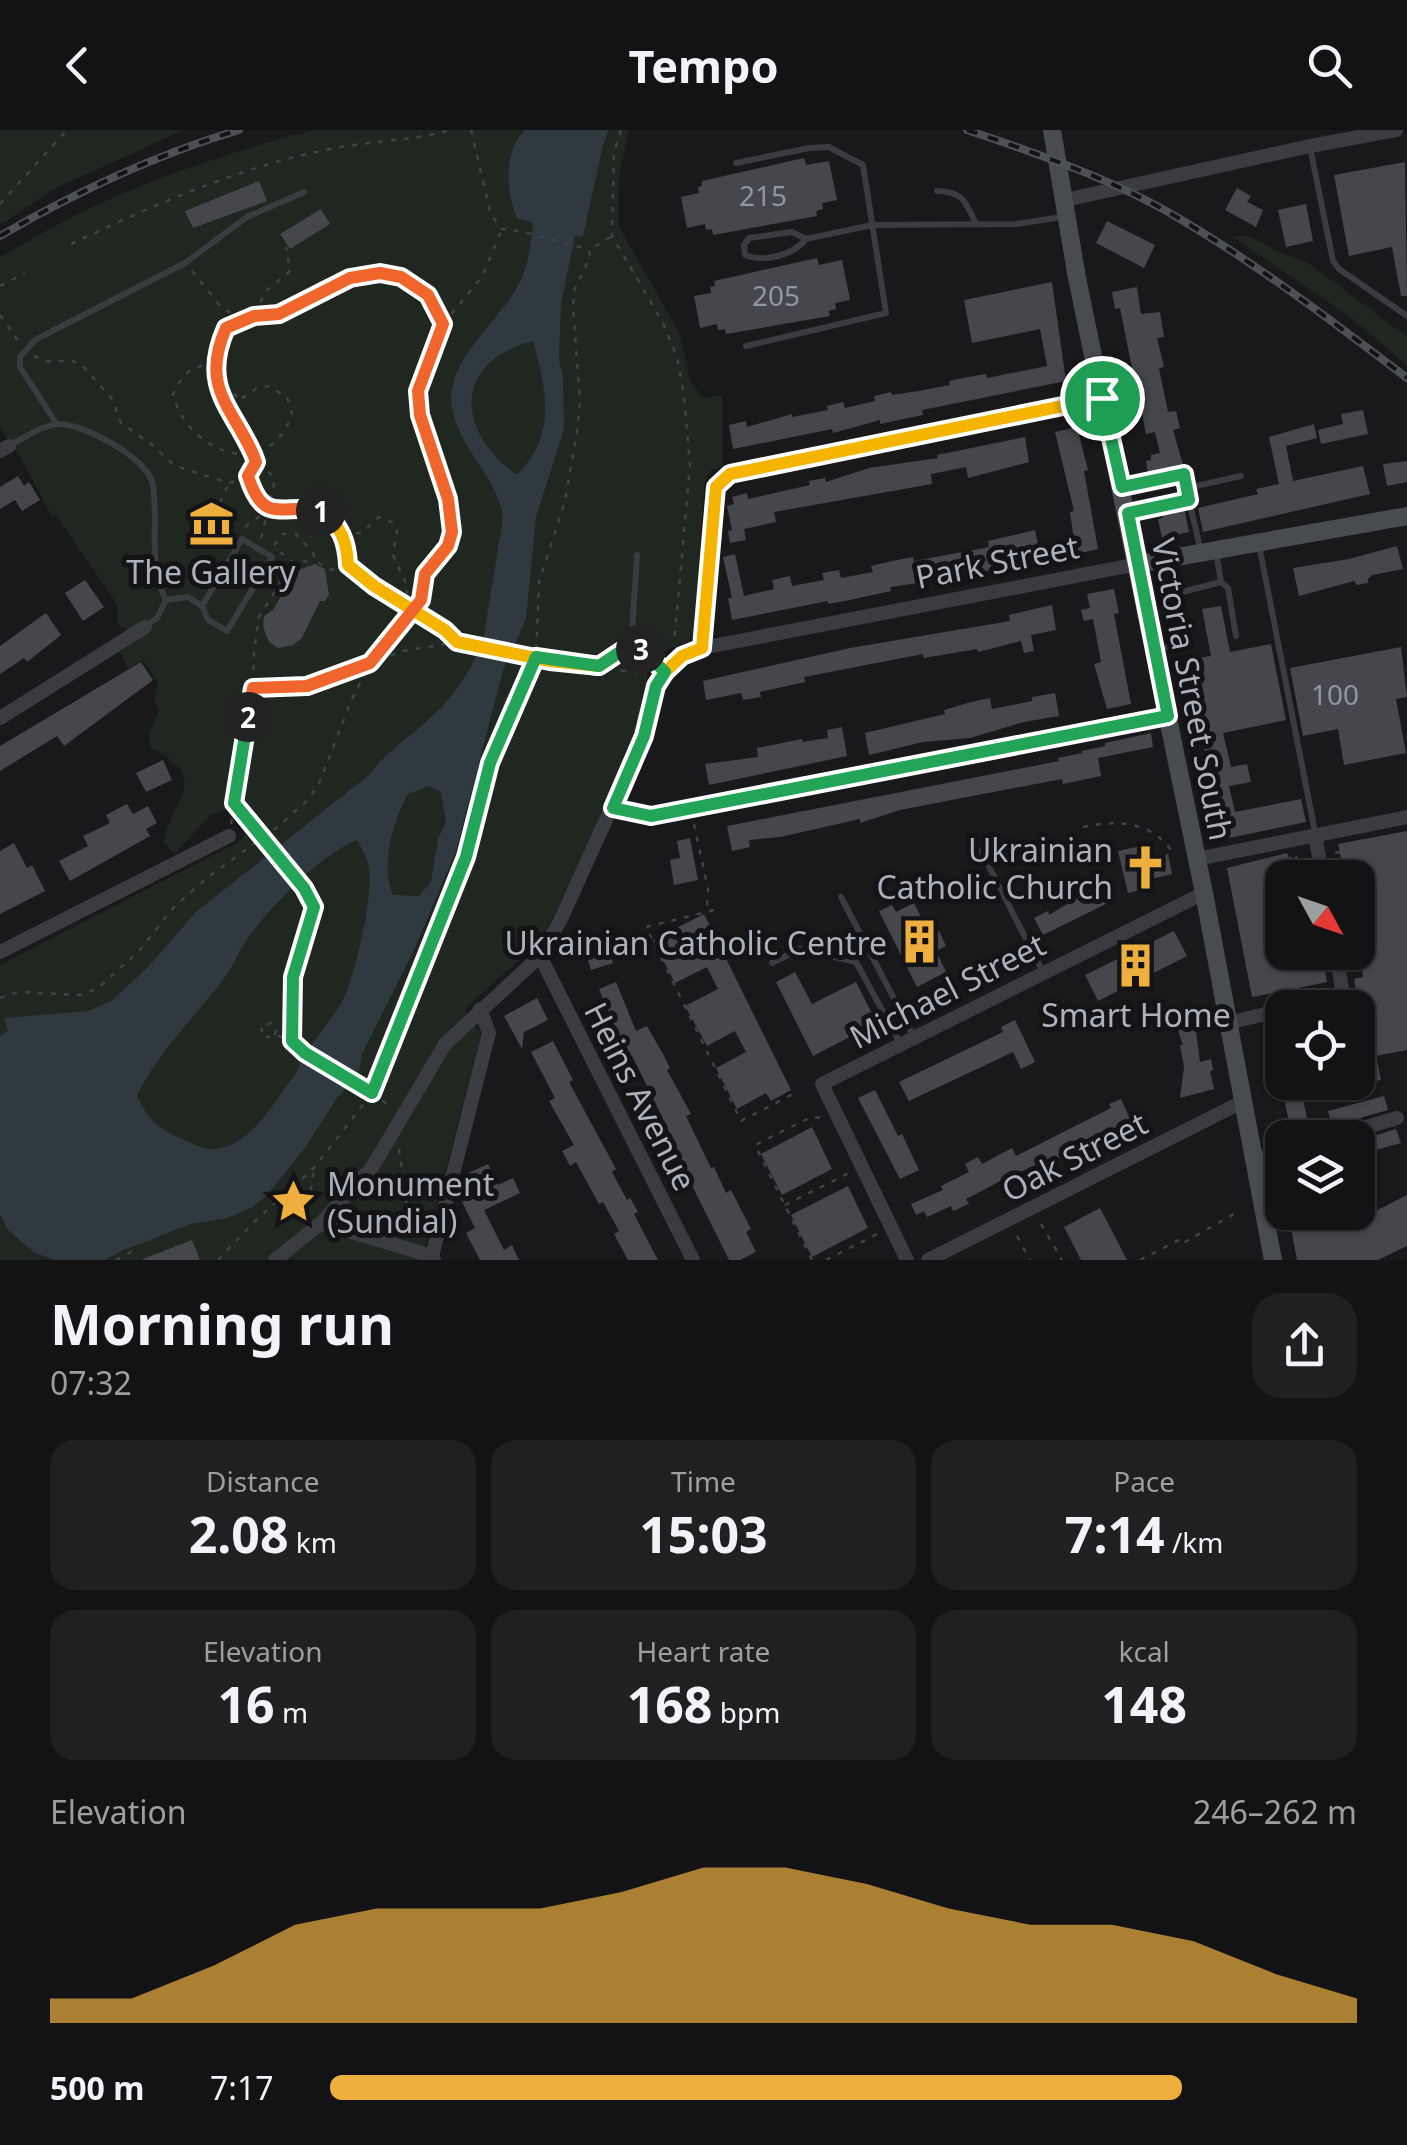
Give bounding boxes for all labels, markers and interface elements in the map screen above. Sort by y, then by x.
text: Tempo [628,35,779,96]
icon: back [50,38,105,93]
icon: search [1302,38,1357,93]
house number: 215 [739,176,787,214]
house number: 205 [752,276,800,314]
pin [1060,356,1145,441]
icon: arrive [1075,371,1130,426]
pin: 1 [296,486,346,536]
text: 1 [313,492,329,530]
museum icon: The Gallery [187,499,235,547]
street label: Park Street [912,524,1082,598]
street label: Victoria Street South [1143,534,1243,844]
place label: The Gallery [126,550,296,593]
pin: 3 [616,624,666,674]
text: 3 [633,630,649,668]
house number: 100 [1311,675,1359,713]
pin: 2 [223,692,273,742]
text: 2 [240,698,256,736]
place label: Ukrainian Catholic Church [876,828,1113,908]
church icon: Ukrainian Catholic Church [1122,843,1170,891]
north arrow [1265,860,1375,970]
map controls [1265,860,1375,1230]
building icon: Ukrainian Catholic Centre [896,918,944,966]
place label: Ukrainian Catholic Centre [504,921,887,964]
street label: Michael Street [842,922,1052,1058]
building icon: Smart Home [1112,942,1160,990]
button: locate [1265,990,1375,1100]
place label: Smart Home [1041,993,1231,1036]
street label: Heins Avenue [575,995,707,1197]
street label: Oak Street [994,1101,1154,1211]
button: layers [1265,1120,1375,1230]
place label: Monument (Sundial) [327,1162,494,1242]
place icon: Monument (Sundial) [270,1177,318,1225]
text: Morning run [50,1286,394,1361]
button: share [1252,1293,1357,1398]
text: 07:32 [50,1361,132,1404]
text: Distance [206,1462,320,1500]
text: Time [671,1462,736,1500]
text: Pace [1113,1462,1175,1500]
text: 2.08 [189,1500,289,1568]
text: 15:03 [639,1500,768,1568]
text: 7:14 [1065,1500,1165,1568]
text: km [289,1523,337,1561]
text: /km [1165,1523,1224,1561]
text: Elevation [203,1632,323,1670]
text: Heart rate [637,1632,770,1670]
text: kcal [1118,1632,1170,1670]
text: 16 [217,1670,275,1738]
text: 168 [627,1670,712,1738]
text: 148 [1101,1670,1187,1738]
text: m [275,1693,308,1731]
text: bpm [712,1693,780,1731]
text: Elevation [50,1790,187,1833]
text: 246–262 m [1193,1790,1357,1833]
text: 500 m [50,2066,144,2109]
text: 7:17 [210,2066,274,2109]

